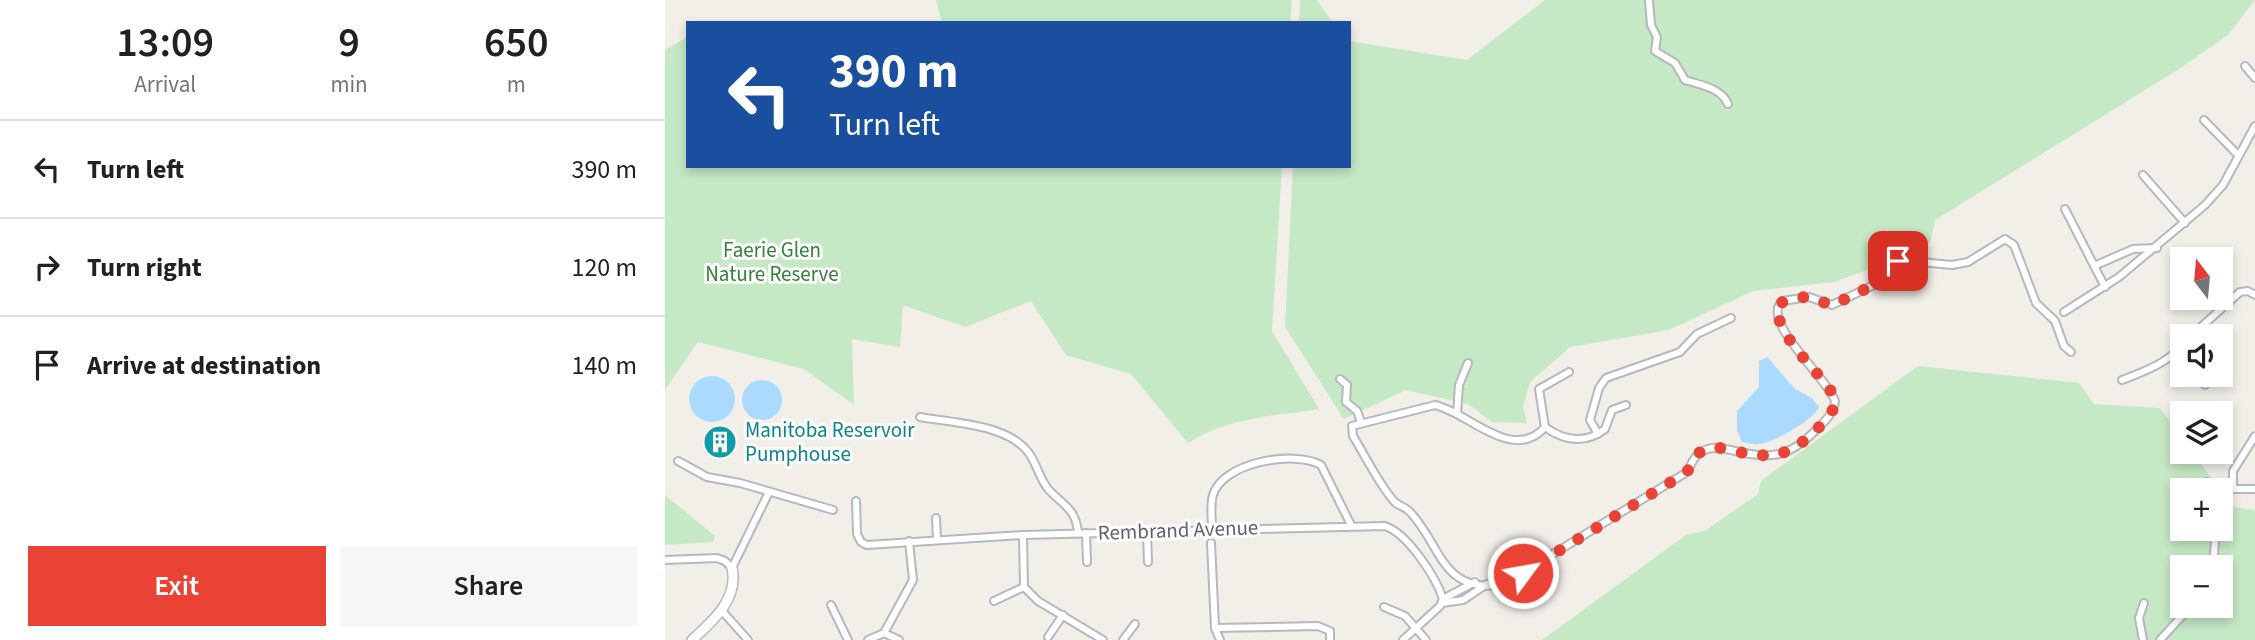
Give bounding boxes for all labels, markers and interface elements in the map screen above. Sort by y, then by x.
text: 13:09 [116,13,214,73]
text: 9 [338,13,360,73]
text: 650 [484,13,549,73]
text: 390 m [829,37,958,107]
icon: left [714,49,805,140]
text: Arrival [134,68,196,101]
text: min [330,68,368,101]
text: m [507,68,526,101]
text: Turn left [829,102,940,148]
icon: left [28,150,66,188]
text: Turn left [87,151,184,188]
text: 390 m [571,151,637,188]
pin [1868,231,1928,291]
park label: Faerie Glen Nature Reserve [705,235,839,289]
icon: arrive [1879,242,1917,280]
north arrow [2170,247,2233,310]
map controls [2170,247,2233,618]
icon: right [28,248,66,286]
text: Turn right [87,249,202,286]
text: 120 m [571,249,637,286]
button: sound [2170,324,2233,387]
icon: arrive [28,346,66,384]
text: Arrive at destination [87,347,321,384]
text: 140 m [571,347,637,384]
button: layers [2170,401,2233,464]
place label: Manitoba Reservoir Pumphouse [745,415,915,469]
building icon: Manitoba Reservoir Pumphouse [701,423,739,461]
button: + [2170,478,2233,541]
street label: Rembrand Avenue [1097,512,1259,548]
position arrow [1486,536,1560,610]
button: Exit [28,546,326,626]
button: Share [340,546,637,626]
button: − [2170,555,2233,618]

